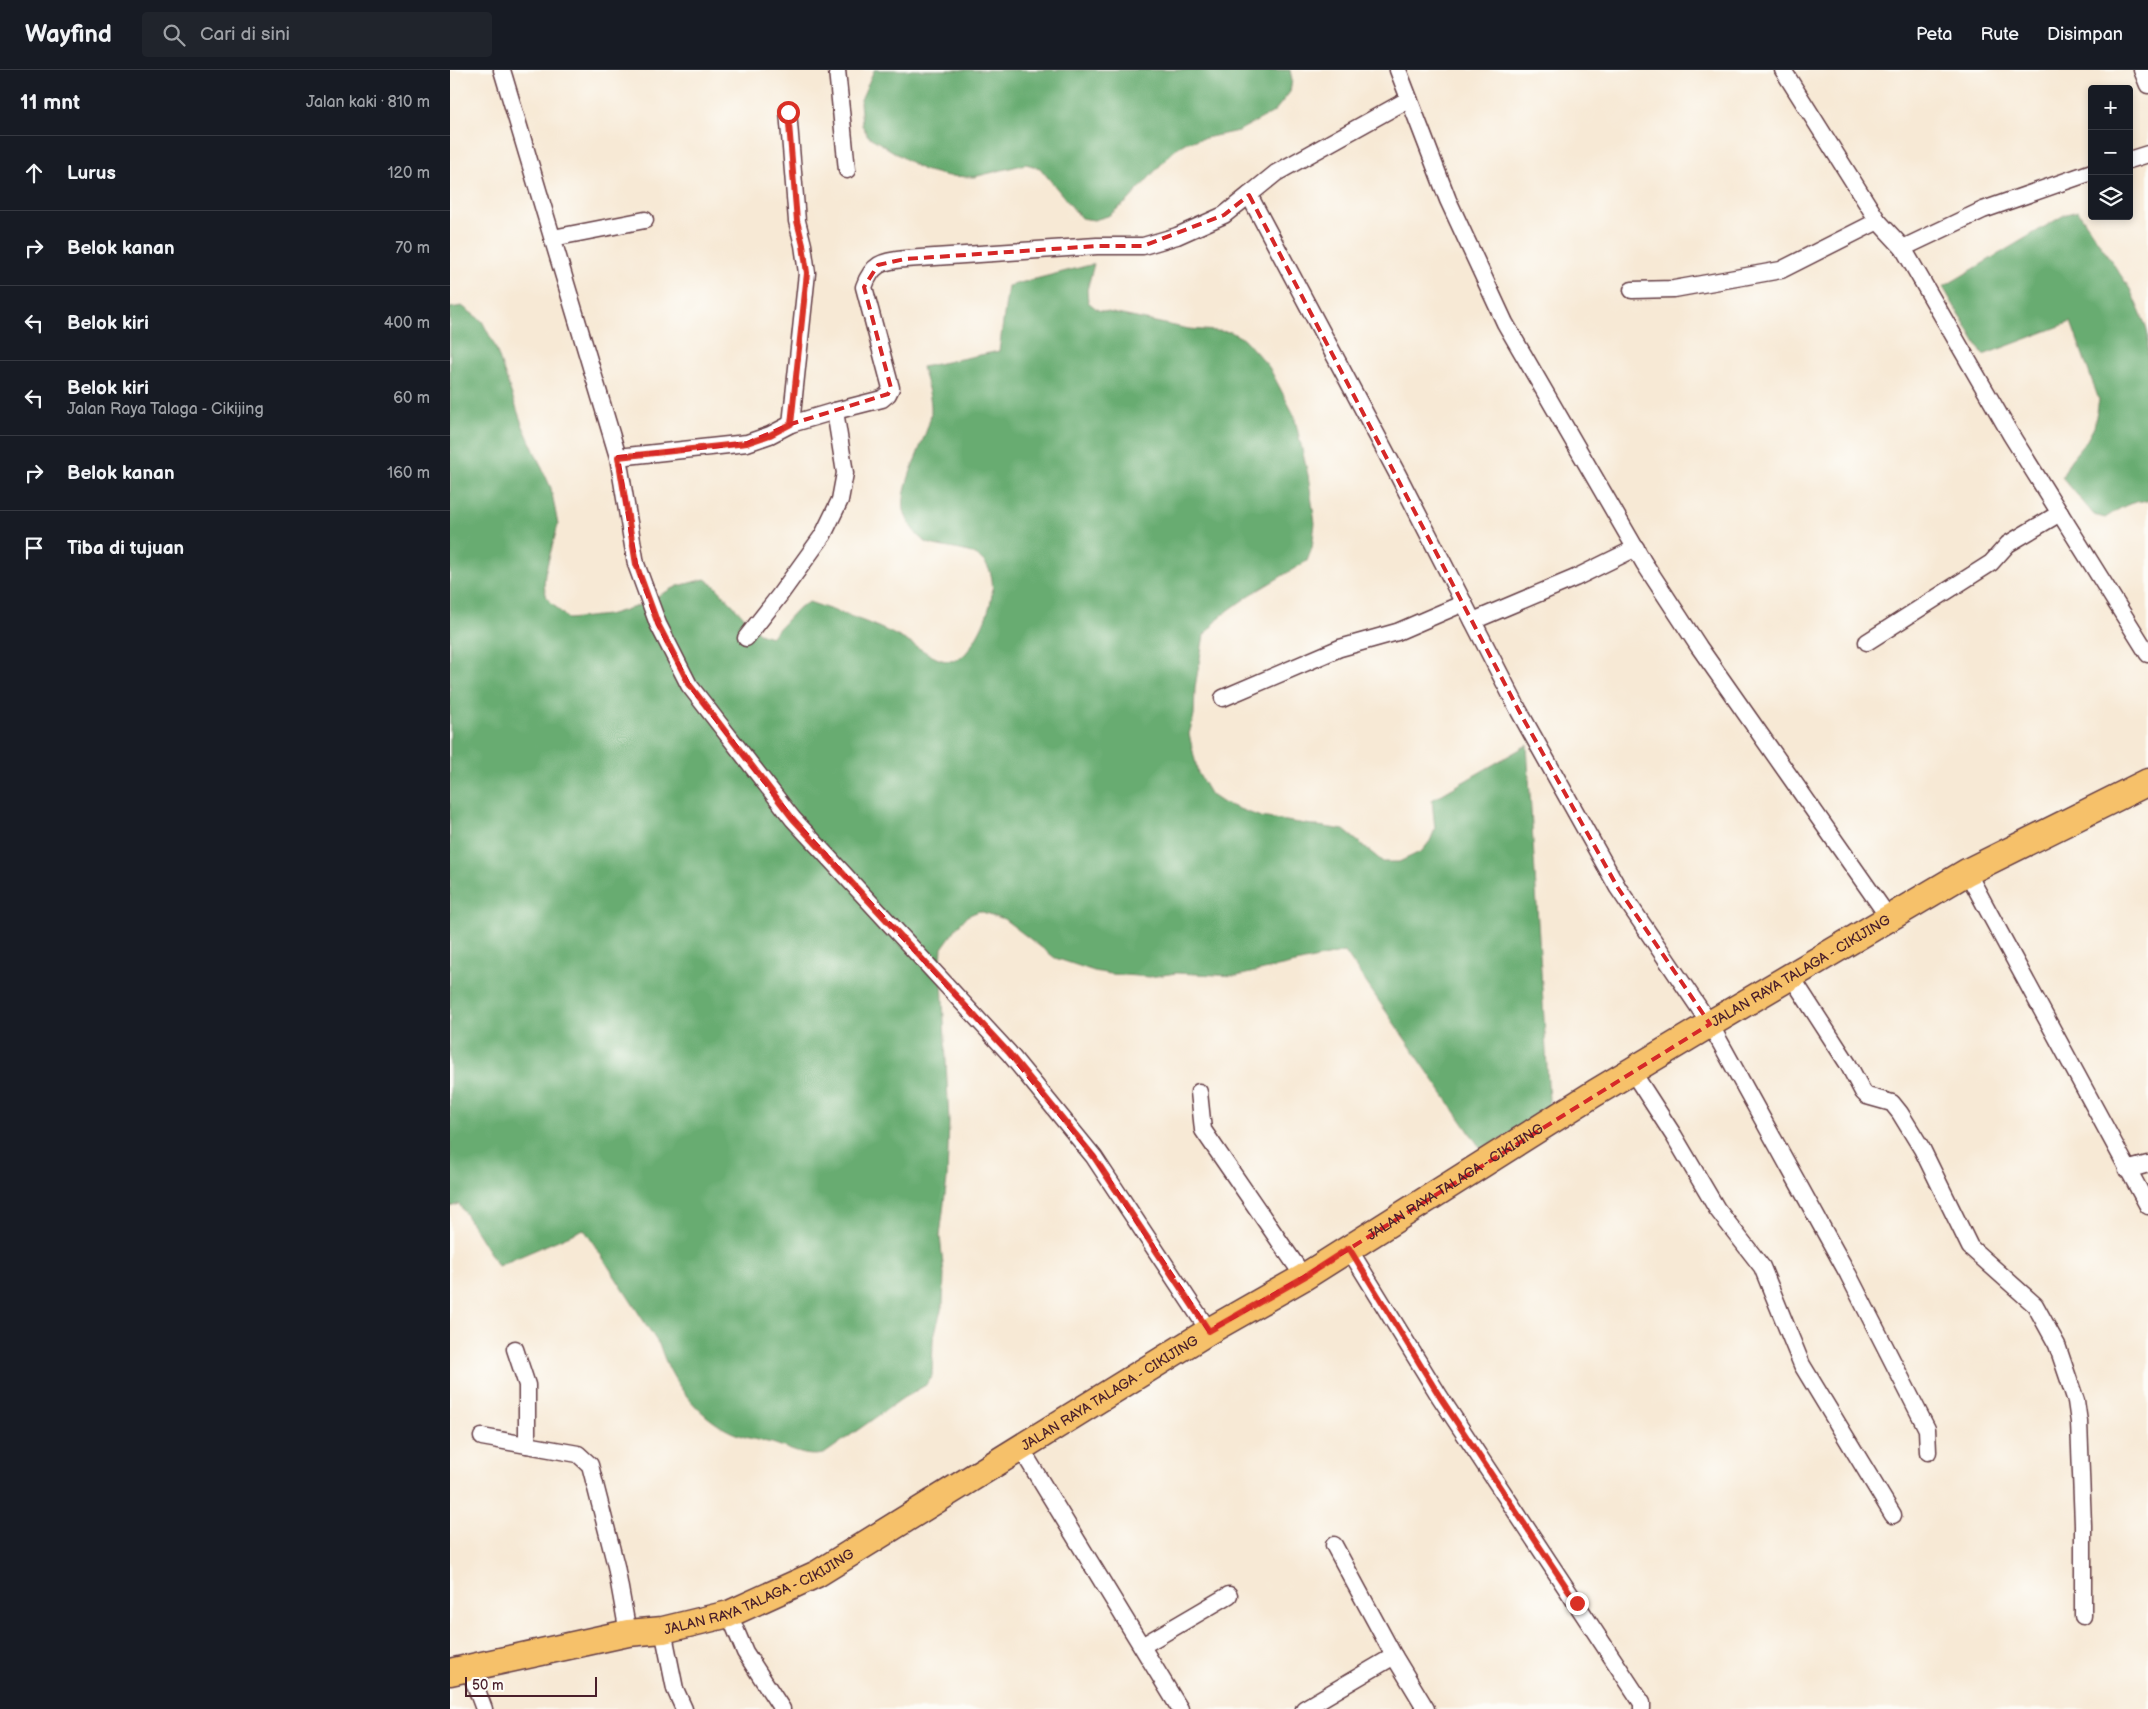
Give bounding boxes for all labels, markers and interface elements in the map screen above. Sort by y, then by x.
search box [142,12,492,57]
text: Wayfind [25,20,112,49]
icon: search [160,21,188,49]
text: Cari di sini [200,23,290,46]
text: Peta [1916,24,1952,45]
text: Rute [1980,24,2019,45]
text: Disimpan [2047,24,2123,45]
map controls [2088,85,2133,220]
button: + [2088,85,2133,130]
text: 11 mnt [20,90,80,115]
text: Jalan kaki · 810 m [306,93,430,112]
route start [777,101,800,124]
button: − [2088,130,2133,175]
icon: ahead [20,159,48,187]
text: Lurus [67,162,116,185]
text: 120 m [387,164,430,183]
button: layers [2088,175,2133,220]
icon: right [20,234,48,262]
text: Belok kanan [67,237,175,260]
text: 70 m [395,239,430,258]
icon: left [20,309,48,337]
text: Belok kiri [67,312,149,335]
text: 400 m [384,314,430,333]
text: Belok kiri [67,377,149,400]
icon: left [20,384,48,412]
text: 60 m [393,389,430,408]
text: Jalan Raya Talaga - Cikijing [67,400,264,419]
icon: right [20,459,48,487]
text: Belok kanan [67,462,175,485]
text: 160 m [387,464,430,483]
icon: arrive [20,534,48,562]
text: Tiba di tujuan [67,537,184,560]
street label: JALAN RAYA TALAGA - CIKIJING [1708,911,1894,1030]
street label: JALAN RAYA TALAGA - CIKIJING [1364,1119,1547,1244]
street label: JALAN RAYA TALAGA - CIKIJING [1018,1331,1202,1454]
street label: JALAN RAYA TALAGA - CIKIJING [662,1545,857,1638]
route end [1566,1592,1589,1615]
scale bar [465,1674,598,1697]
text: 50 m [472,1677,504,1694]

